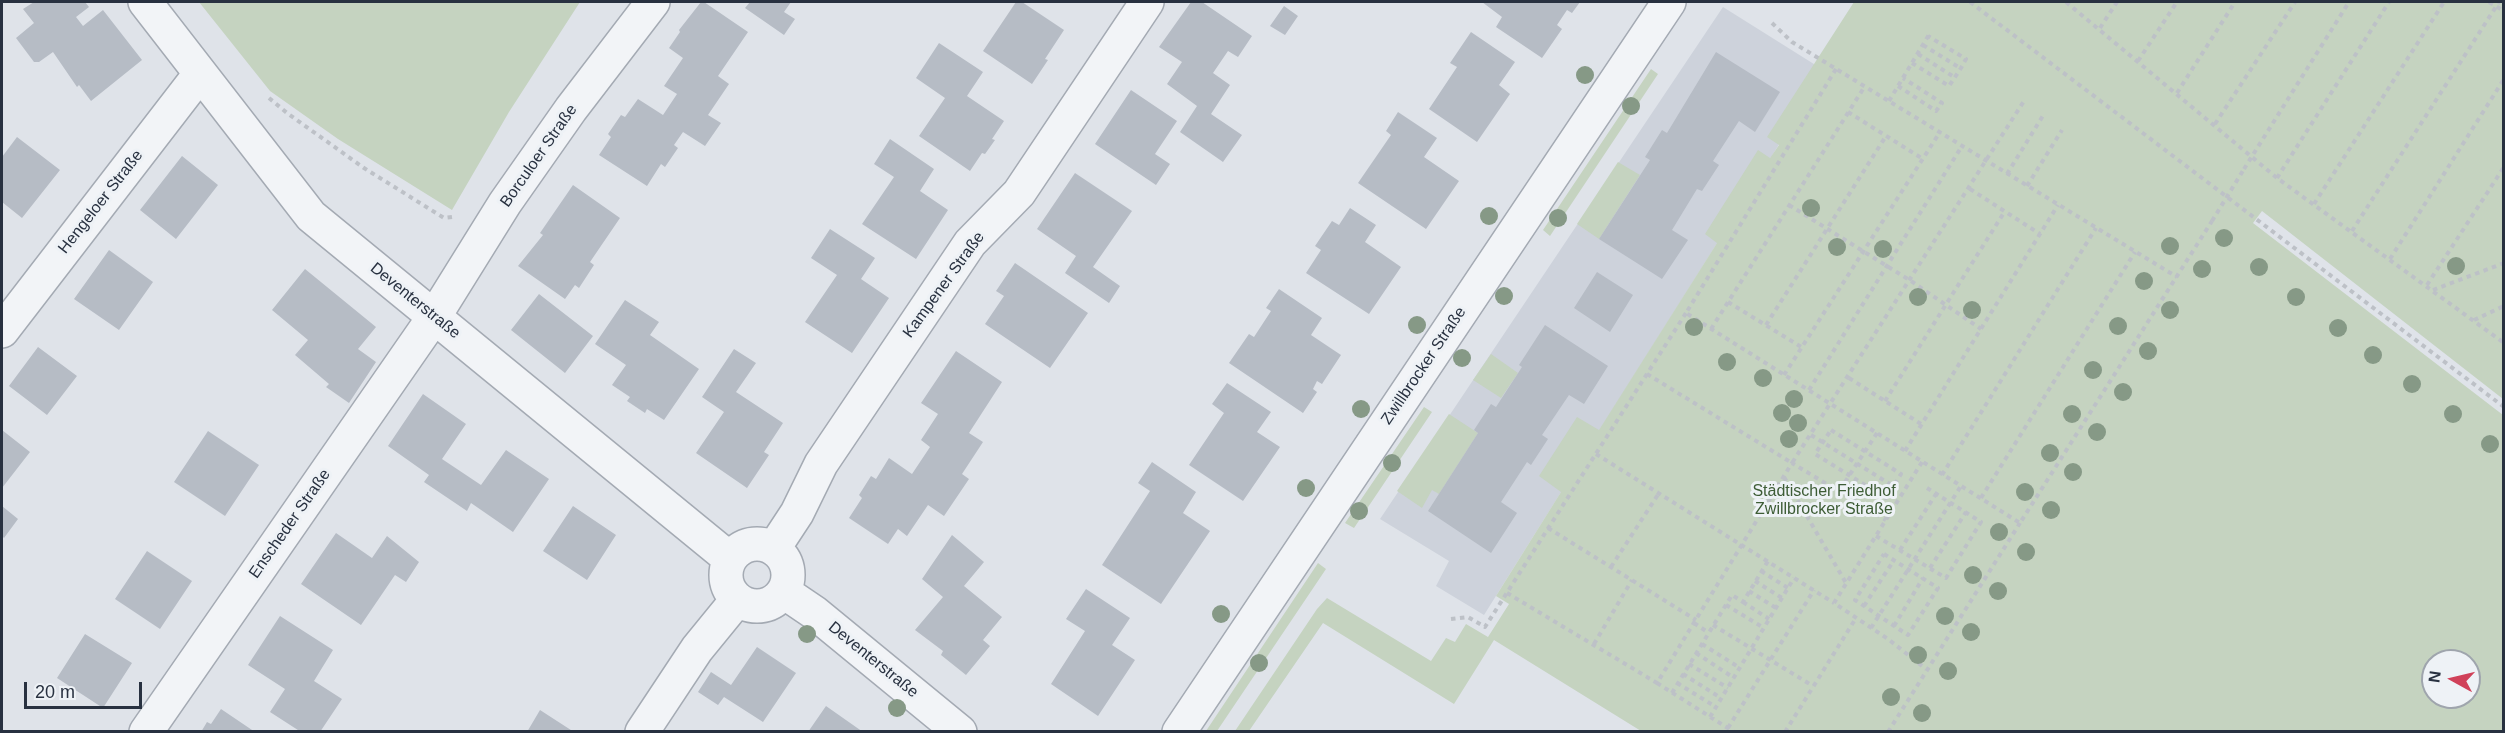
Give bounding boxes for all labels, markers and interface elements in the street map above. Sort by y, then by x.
street label: Borculoer Straße [496,101,582,211]
street label: Hengeloer Straße [55,146,147,258]
street label: Kampener Straße [899,228,989,342]
street label: Deventerstraße [366,259,464,343]
street label: Zwillbrocker Straße [1378,304,1470,428]
street label: Enscheder Straße [245,466,335,582]
park label: Städtischer Friedhof Zwillbrocker Straße [1752,482,1896,520]
street label: Deventerstraße [824,618,922,702]
north arrow [2421,649,2481,709]
scale bar [27,670,146,708]
text: N [2425,670,2444,684]
text: 20 m [35,682,75,702]

